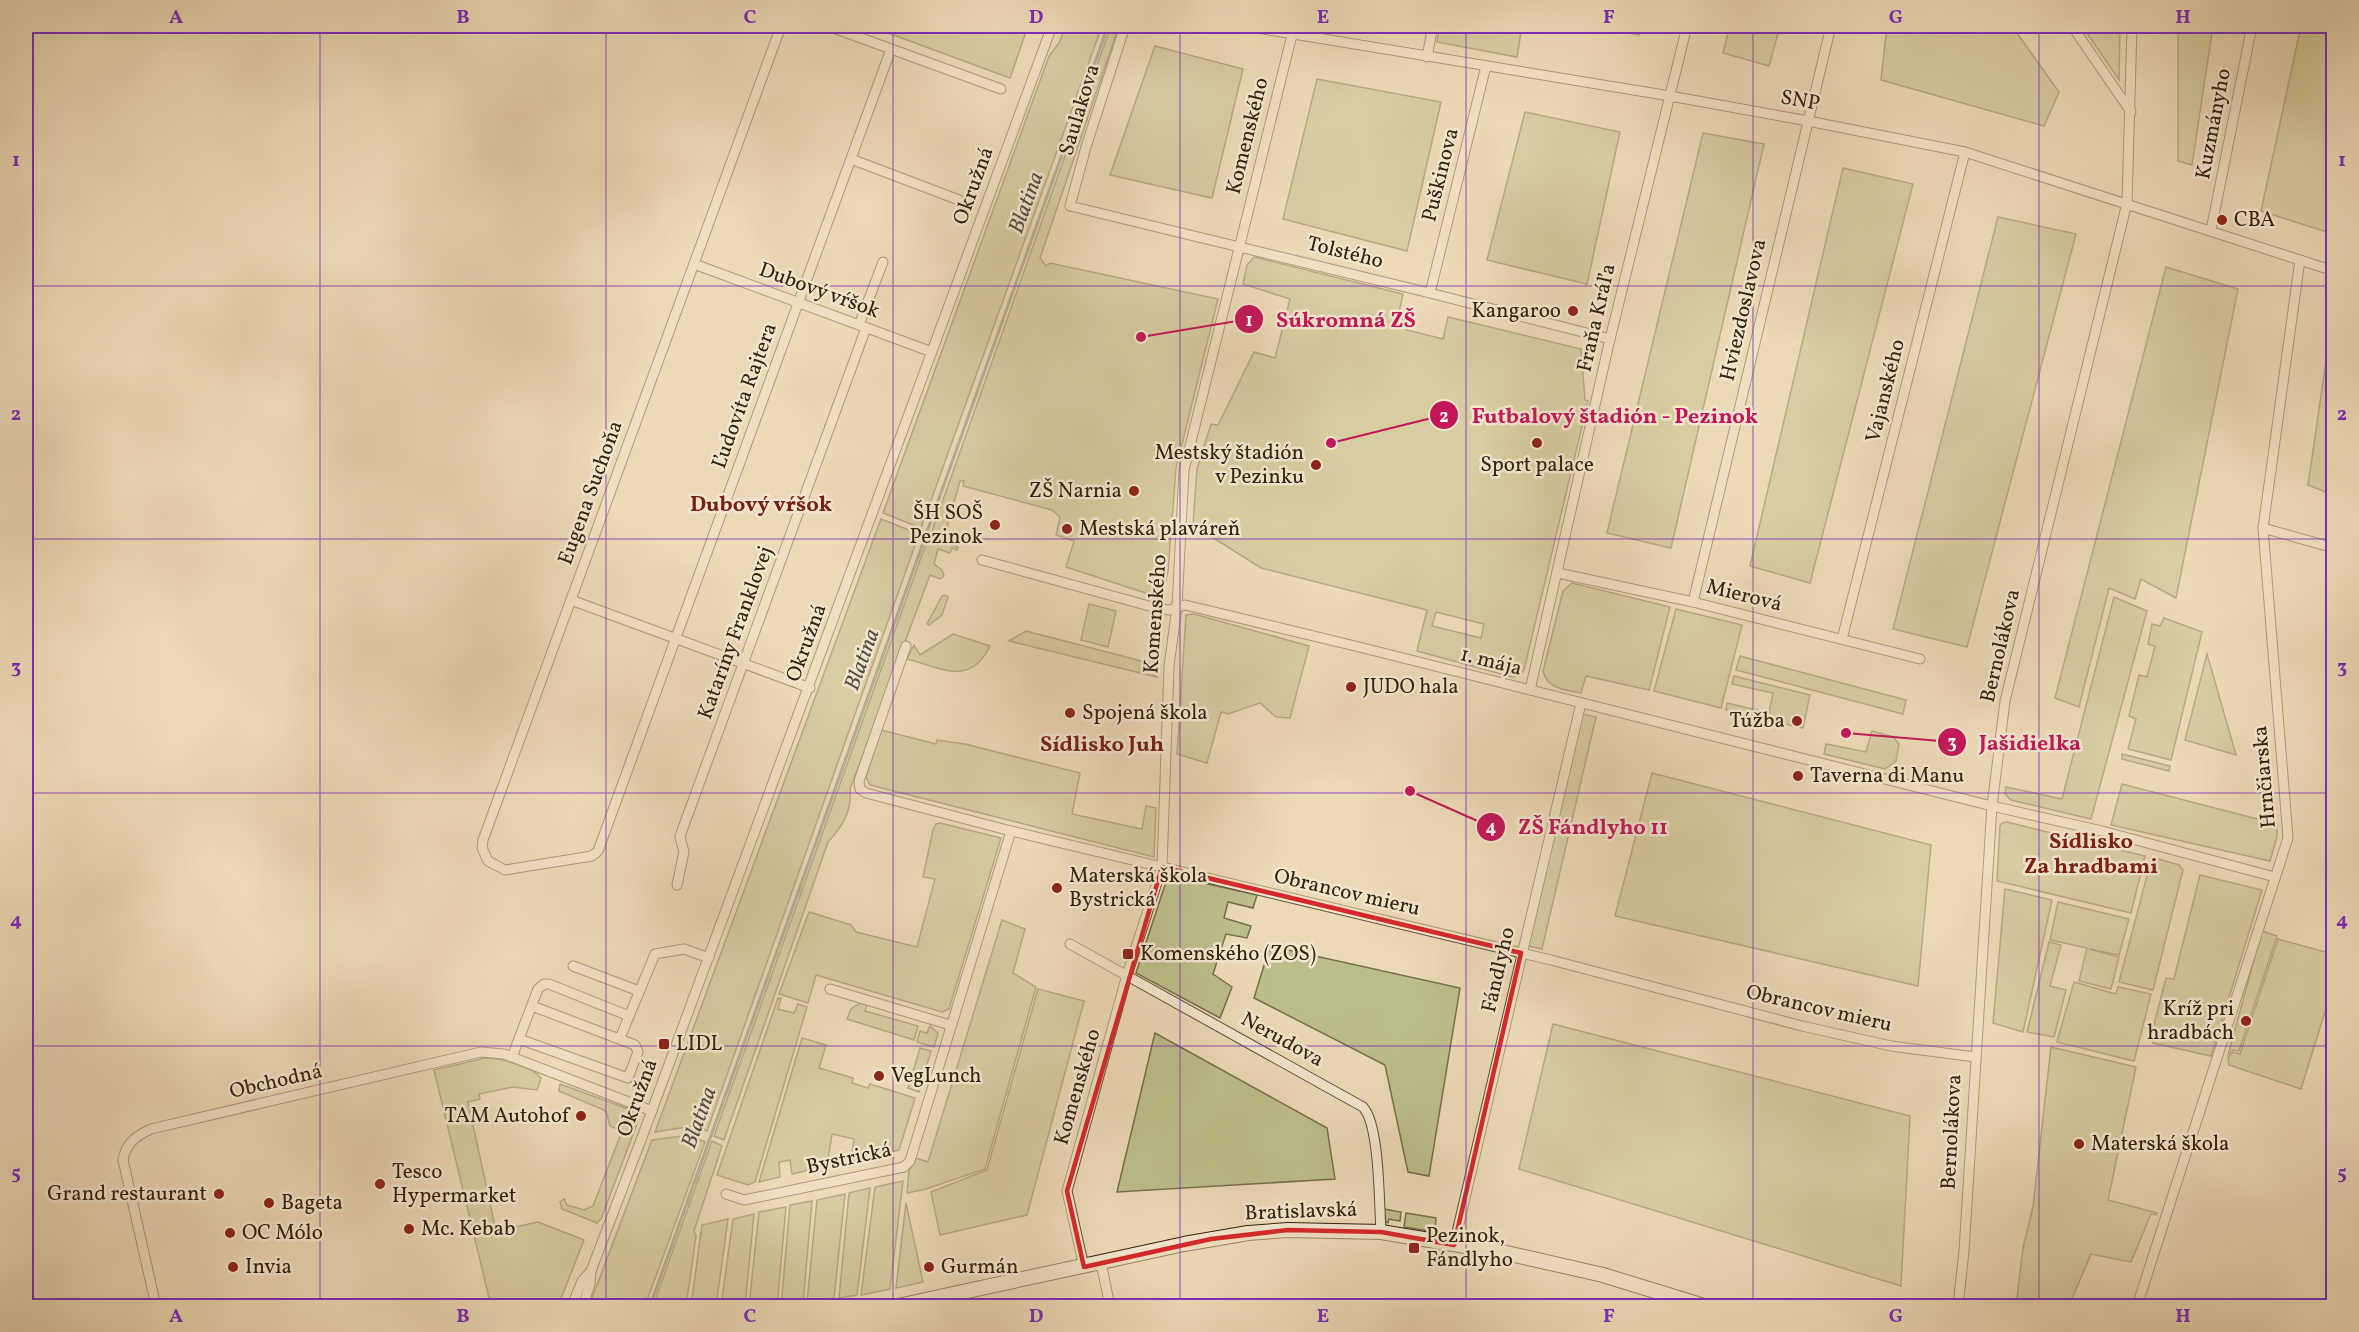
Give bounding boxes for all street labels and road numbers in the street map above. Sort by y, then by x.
street label: Saulakova [1052,61,1108,159]
street label: Kuzmányho [2189,66,2239,182]
street label: Komenského [1219,75,1277,197]
street label: SNP [1778,83,1822,119]
street label: Puškinova [1415,125,1467,225]
street label: Okružná [947,143,1001,229]
street label: Tolstého [1304,230,1386,276]
street label: Hviezdoslavova [1714,236,1774,384]
street label: Dubový vŕšok [755,256,884,326]
street label: Fraňa Kráľa [1570,261,1624,375]
street label: Ľudovíta Rajtera [705,319,785,473]
street label: Vajanského [1859,336,1913,446]
street label: Eugena Suchoňa [551,417,631,569]
street label: Kataríny Franklovej [691,542,781,724]
street label: Komenského [1137,553,1175,675]
street label: Mierová [1703,573,1785,619]
street label: Bernolákova [1974,586,2028,706]
street label: Okružná [780,600,834,686]
street label: 1. mája [1457,640,1525,684]
street label: Hrnčiarska [2246,724,2284,830]
street label: Obrancov mieru [1271,862,1423,924]
street label: Fándlyho [1475,924,1523,1016]
street label: Obrancov mieru [1743,978,1895,1040]
street label: Nerudova [1235,1005,1329,1075]
street label: Komenského [1048,1026,1108,1148]
street label: Okružná [611,1055,665,1141]
street label: Obchodná [227,1057,325,1107]
street label: Bernolákova [1934,1073,1970,1191]
street label: Bystrická [804,1136,894,1182]
street label: Bratislavská [1244,1196,1358,1228]

